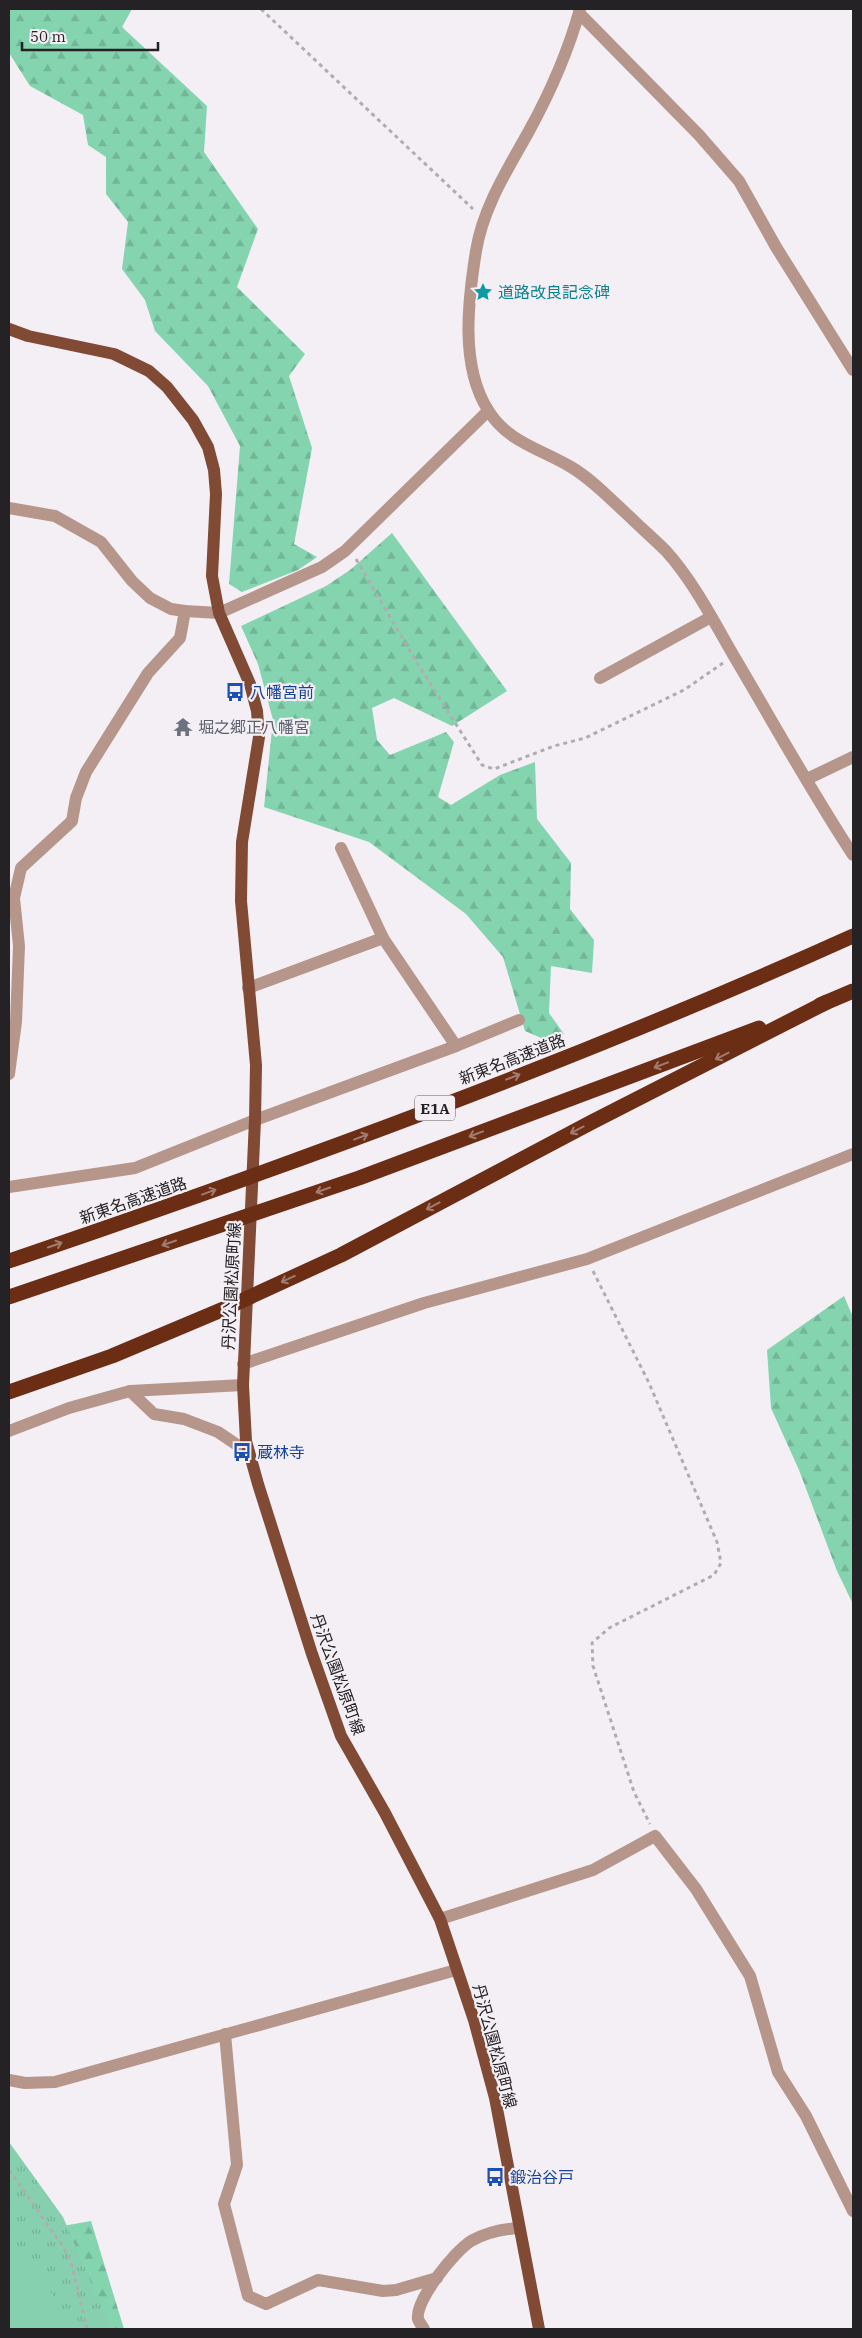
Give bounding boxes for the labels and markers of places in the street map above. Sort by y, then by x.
place icon: 道路改良記念碑 [472,281,494,303]
place label: 道路改良記念碑 [498,282,610,302]
bus stop icon: 八幡宮前 [224,681,246,703]
place label: 八幡宮前 [250,682,314,702]
temple icon: 堀之郷正八幡宮 [172,716,194,738]
place label: 堀之郷正八幡宮 [198,717,310,737]
bus stop icon: 蔵林寺 [231,1441,253,1463]
place label: 蔵林寺 [257,1442,305,1462]
bus stop icon: 鍛治谷戸 [484,2166,506,2188]
place label: 鍛治谷戸 [510,2167,574,2187]

